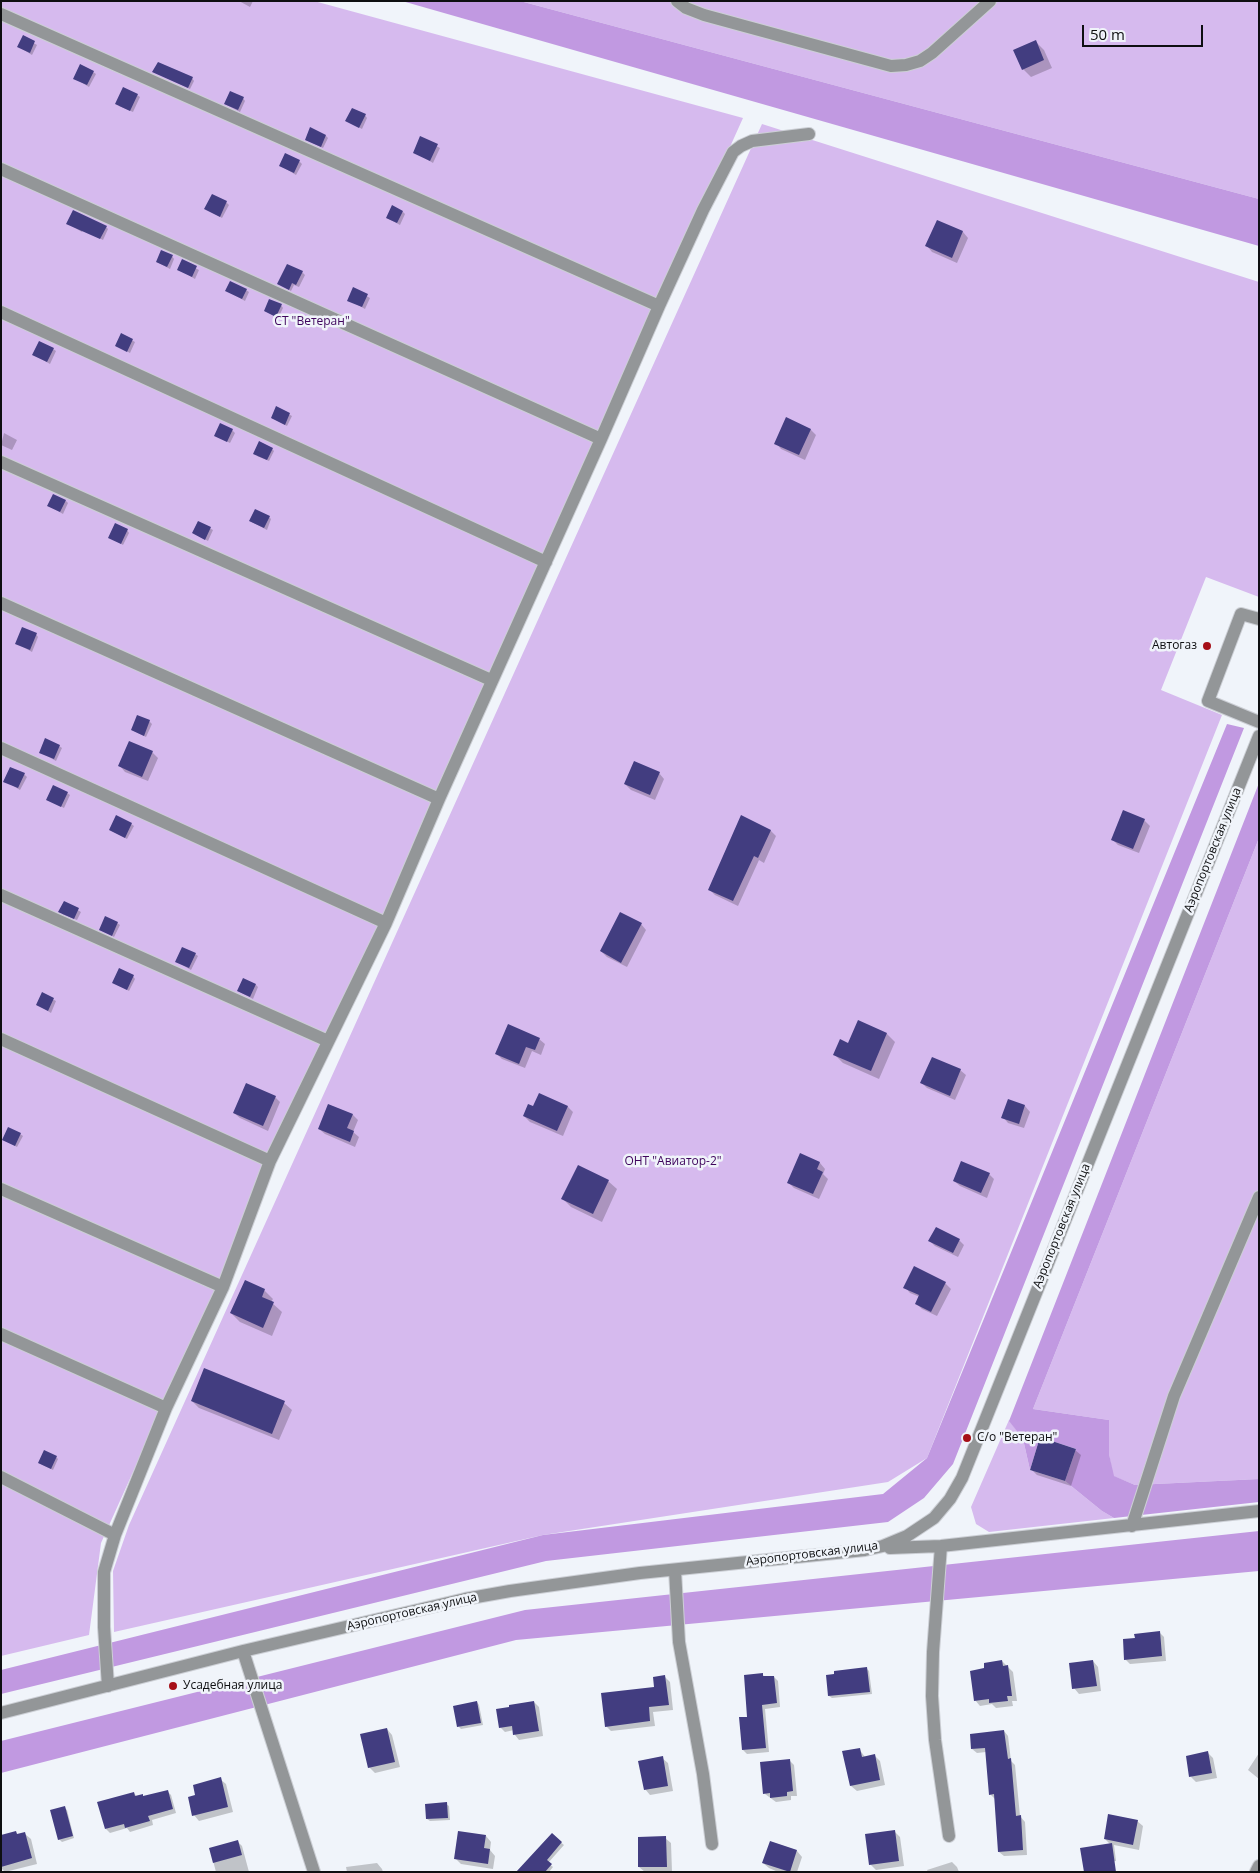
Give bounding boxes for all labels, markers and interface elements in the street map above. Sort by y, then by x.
scale bar [1085,15,1206,47]
text: 50 m [1090,24,1125,44]
park label: СТ "Ветеран" [274,315,350,329]
place label: Автогаз [1152,639,1197,653]
marker: Автогаз [1201,640,1213,652]
street label: Аэропортовская улица [1181,786,1245,914]
park label: ОНТ "Авиатор-2" [624,1155,722,1169]
street label: Аэропортовская улица [1030,1162,1094,1290]
place label: С/о "Ветеран" [977,1431,1057,1445]
marker: С/о "Ветеран" [961,1432,973,1444]
street label: Аэропортовская улица [745,1539,879,1569]
street label: Аэропортовская улица [346,1590,478,1634]
place label: Усадебная улица [183,1679,282,1693]
marker: Усадебная улица [167,1680,179,1692]

